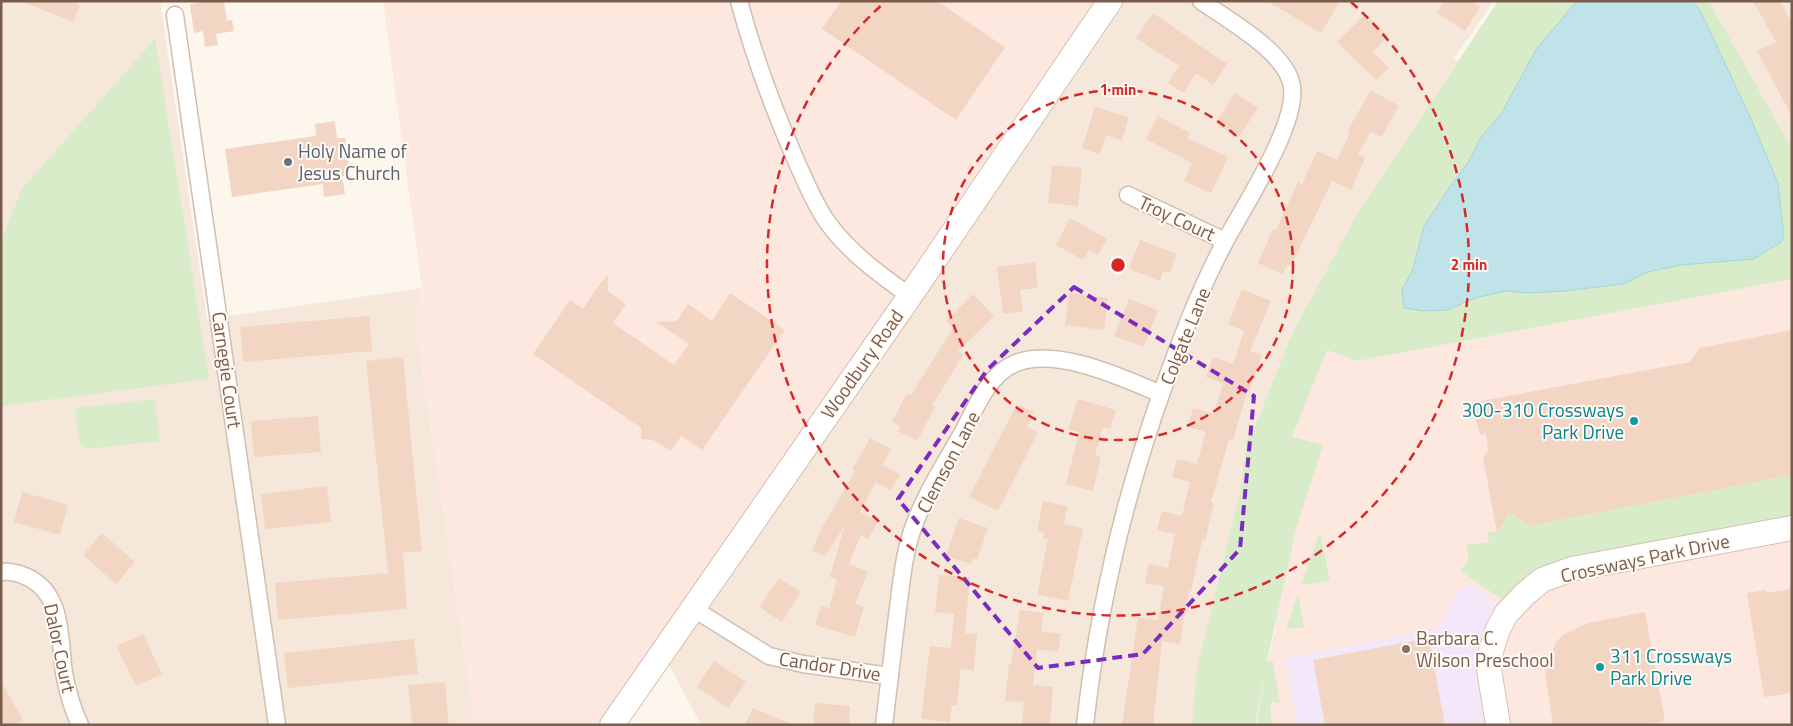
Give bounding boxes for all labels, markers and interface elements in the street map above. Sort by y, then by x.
text: 1 min [1100,78,1136,101]
place label: Holy Name of Jesus Church [298,136,408,187]
marker: Holy Name of Jesus Church [282,156,294,168]
street label: Troy Court [1134,187,1221,248]
text: 2 min [1451,253,1487,276]
centre of rings [1109,256,1127,274]
street label: Colgate Lane [1152,283,1217,389]
street label: Woodbury Road [813,303,910,424]
street label: Carnegie Court [205,310,250,430]
place label: 300-310 Crossways Park Drive [1462,395,1624,446]
street label: Clemson Lane [908,406,987,518]
marker: 300-310 Crossways Park Drive [1628,415,1640,427]
street label: Crossways Park Drive [1558,525,1732,590]
street label: Dalor Court [37,601,84,695]
place label: Barbara C. Wilson Preschool [1416,623,1554,674]
place label: 311 Crossways Park Drive [1610,641,1732,692]
street label: Candor Drive [777,643,883,688]
marker: Barbara C. Wilson Preschool [1400,643,1412,655]
marker: 311 Crossways Park Drive [1594,661,1606,673]

